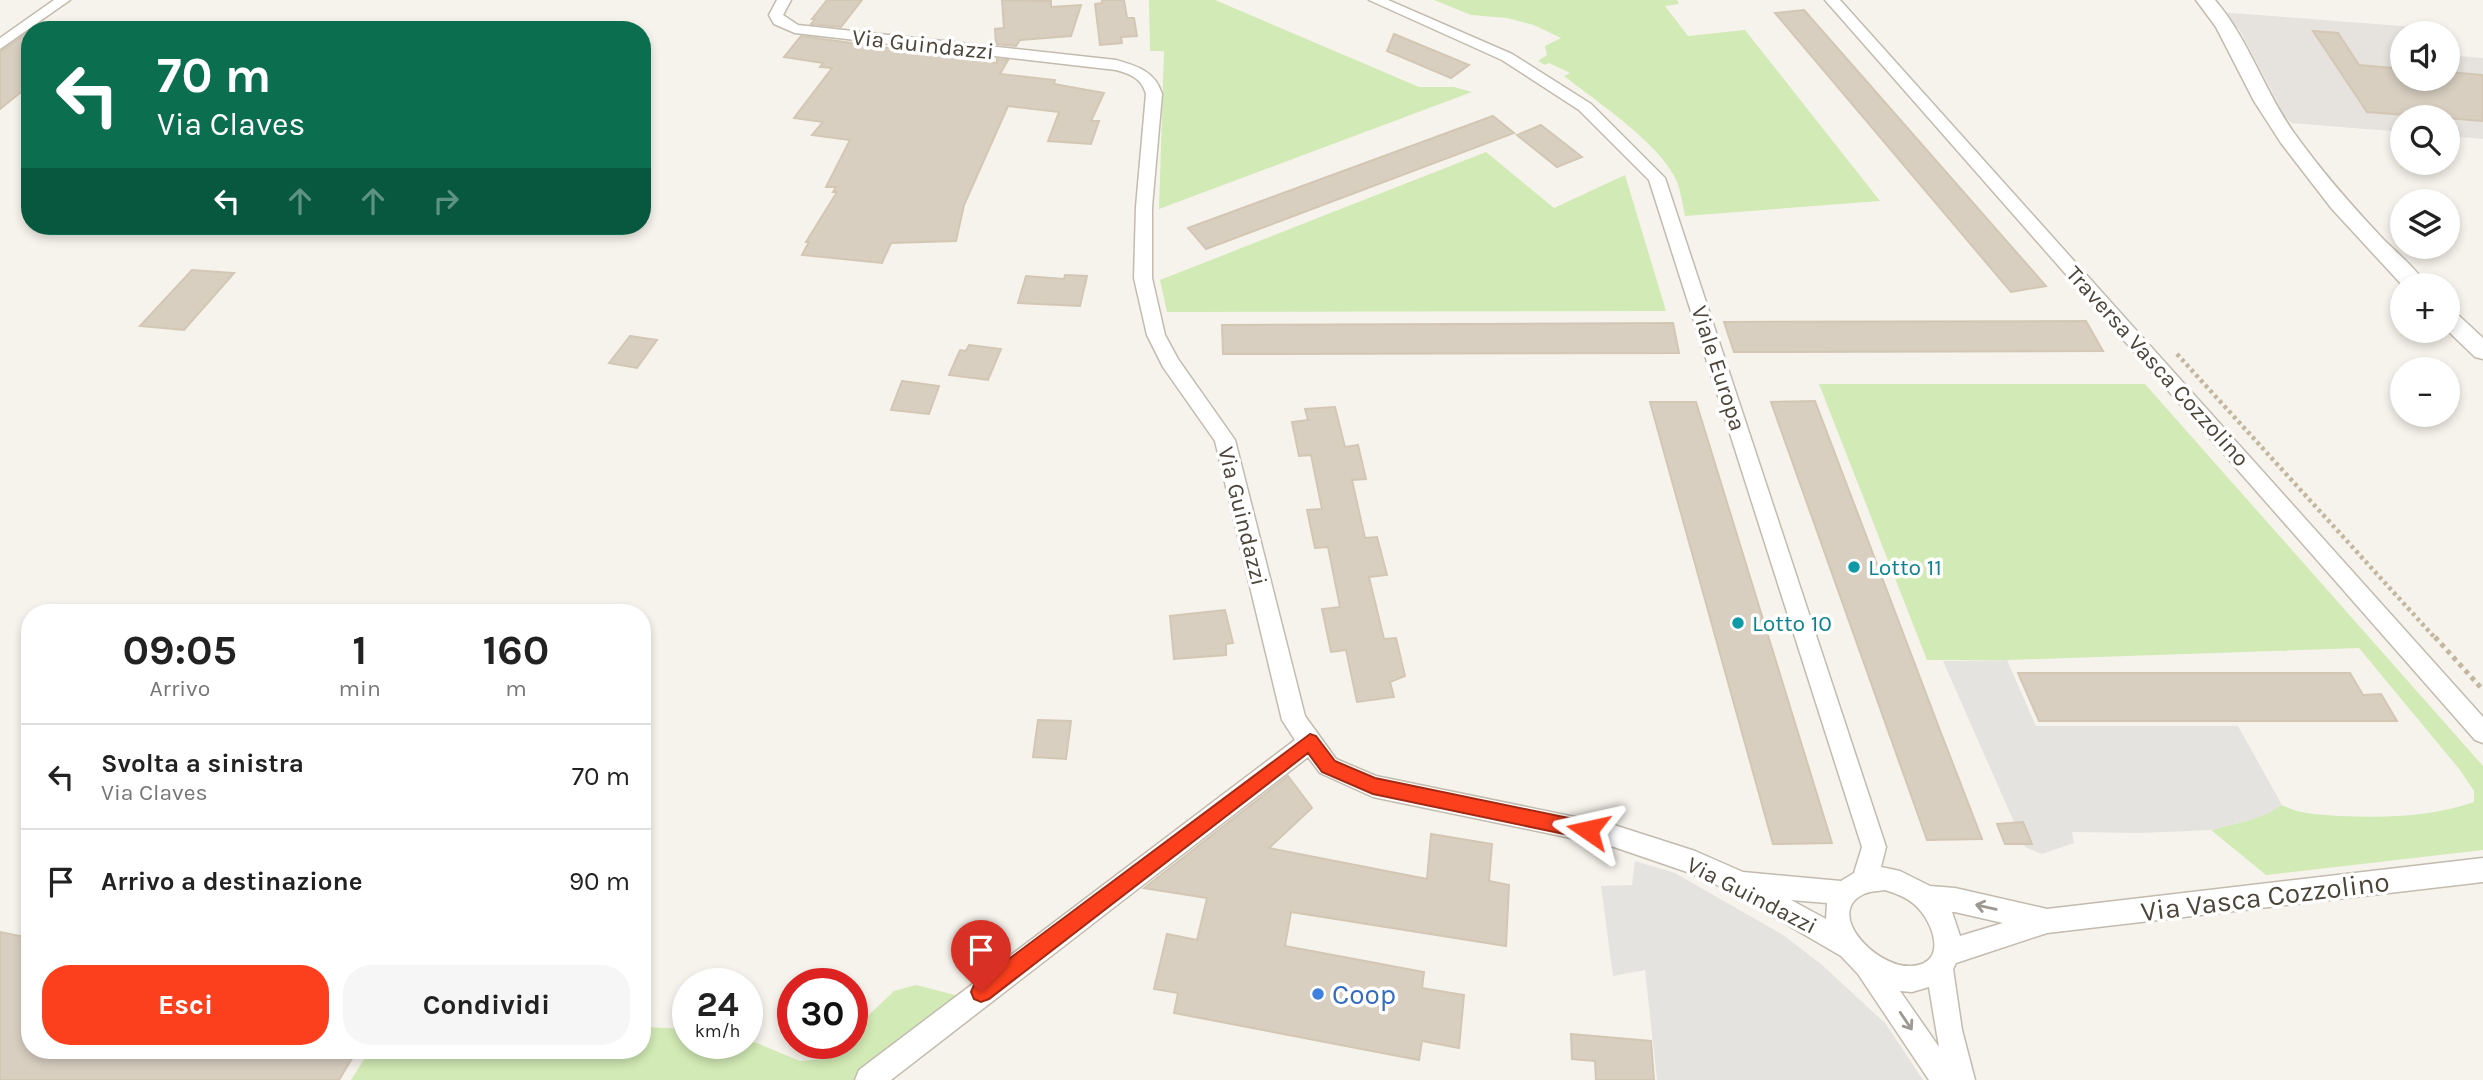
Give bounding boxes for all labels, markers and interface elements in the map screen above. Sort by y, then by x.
map controls [2390,21,2460,427]
button: sound [2390,21,2460,91]
street label: Via Guindazzi [851,24,995,65]
text: 70 m [157,47,271,104]
icon: left [42,49,133,140]
button: search [2390,105,2460,175]
text: Via Claves [157,106,305,143]
icon: left [208,182,246,220]
icon: ahead [281,182,319,220]
icon: ahead [354,182,392,220]
icon: right [427,182,465,220]
button: layers [2390,189,2460,259]
street label: Traversa Vasca Cozzolino [2060,261,2255,472]
button: + [2390,273,2460,343]
street label: Viale Europa [1686,302,1751,434]
button: − [2390,357,2460,427]
street label: Via Guindazzi [1212,444,1273,588]
place label: Lotto 11 [1868,554,1942,581]
marker: Lotto 11 [1846,559,1862,575]
place label: Lotto 10 [1752,610,1832,637]
marker: Lotto 10 [1730,615,1746,631]
text: 09:05 [123,625,237,675]
text: 1 [352,625,367,675]
text: 160 [482,625,549,675]
text: Arrivo [149,675,210,702]
text: min [339,675,381,702]
text: m [505,675,527,702]
text: Svolta a sinistra [101,748,304,779]
icon: left [42,758,80,796]
text: 70 m [572,761,630,792]
text: Via Claves [101,779,208,806]
position arrow [1551,793,1625,867]
street label: Via Guindazzi [1682,851,1821,940]
icon: arrive [42,863,80,901]
street label: Via Vasca Cozzolino [2139,865,2391,928]
text: Arrivo a destinazione [101,866,363,897]
text: 90 m [569,866,630,897]
one-way arrow [1975,900,1998,913]
pin [951,920,1011,992]
icon: arrive [962,931,1000,969]
button: Esci [42,965,329,1045]
button: Condividi [343,965,630,1045]
speed limit sign: 30 [777,968,868,1059]
place label: Coop [1332,978,1396,1011]
text: 24 [697,984,739,1025]
marker: Coop [1310,986,1326,1002]
one-way arrow [1899,1010,1913,1030]
text: km/h [695,1020,740,1042]

